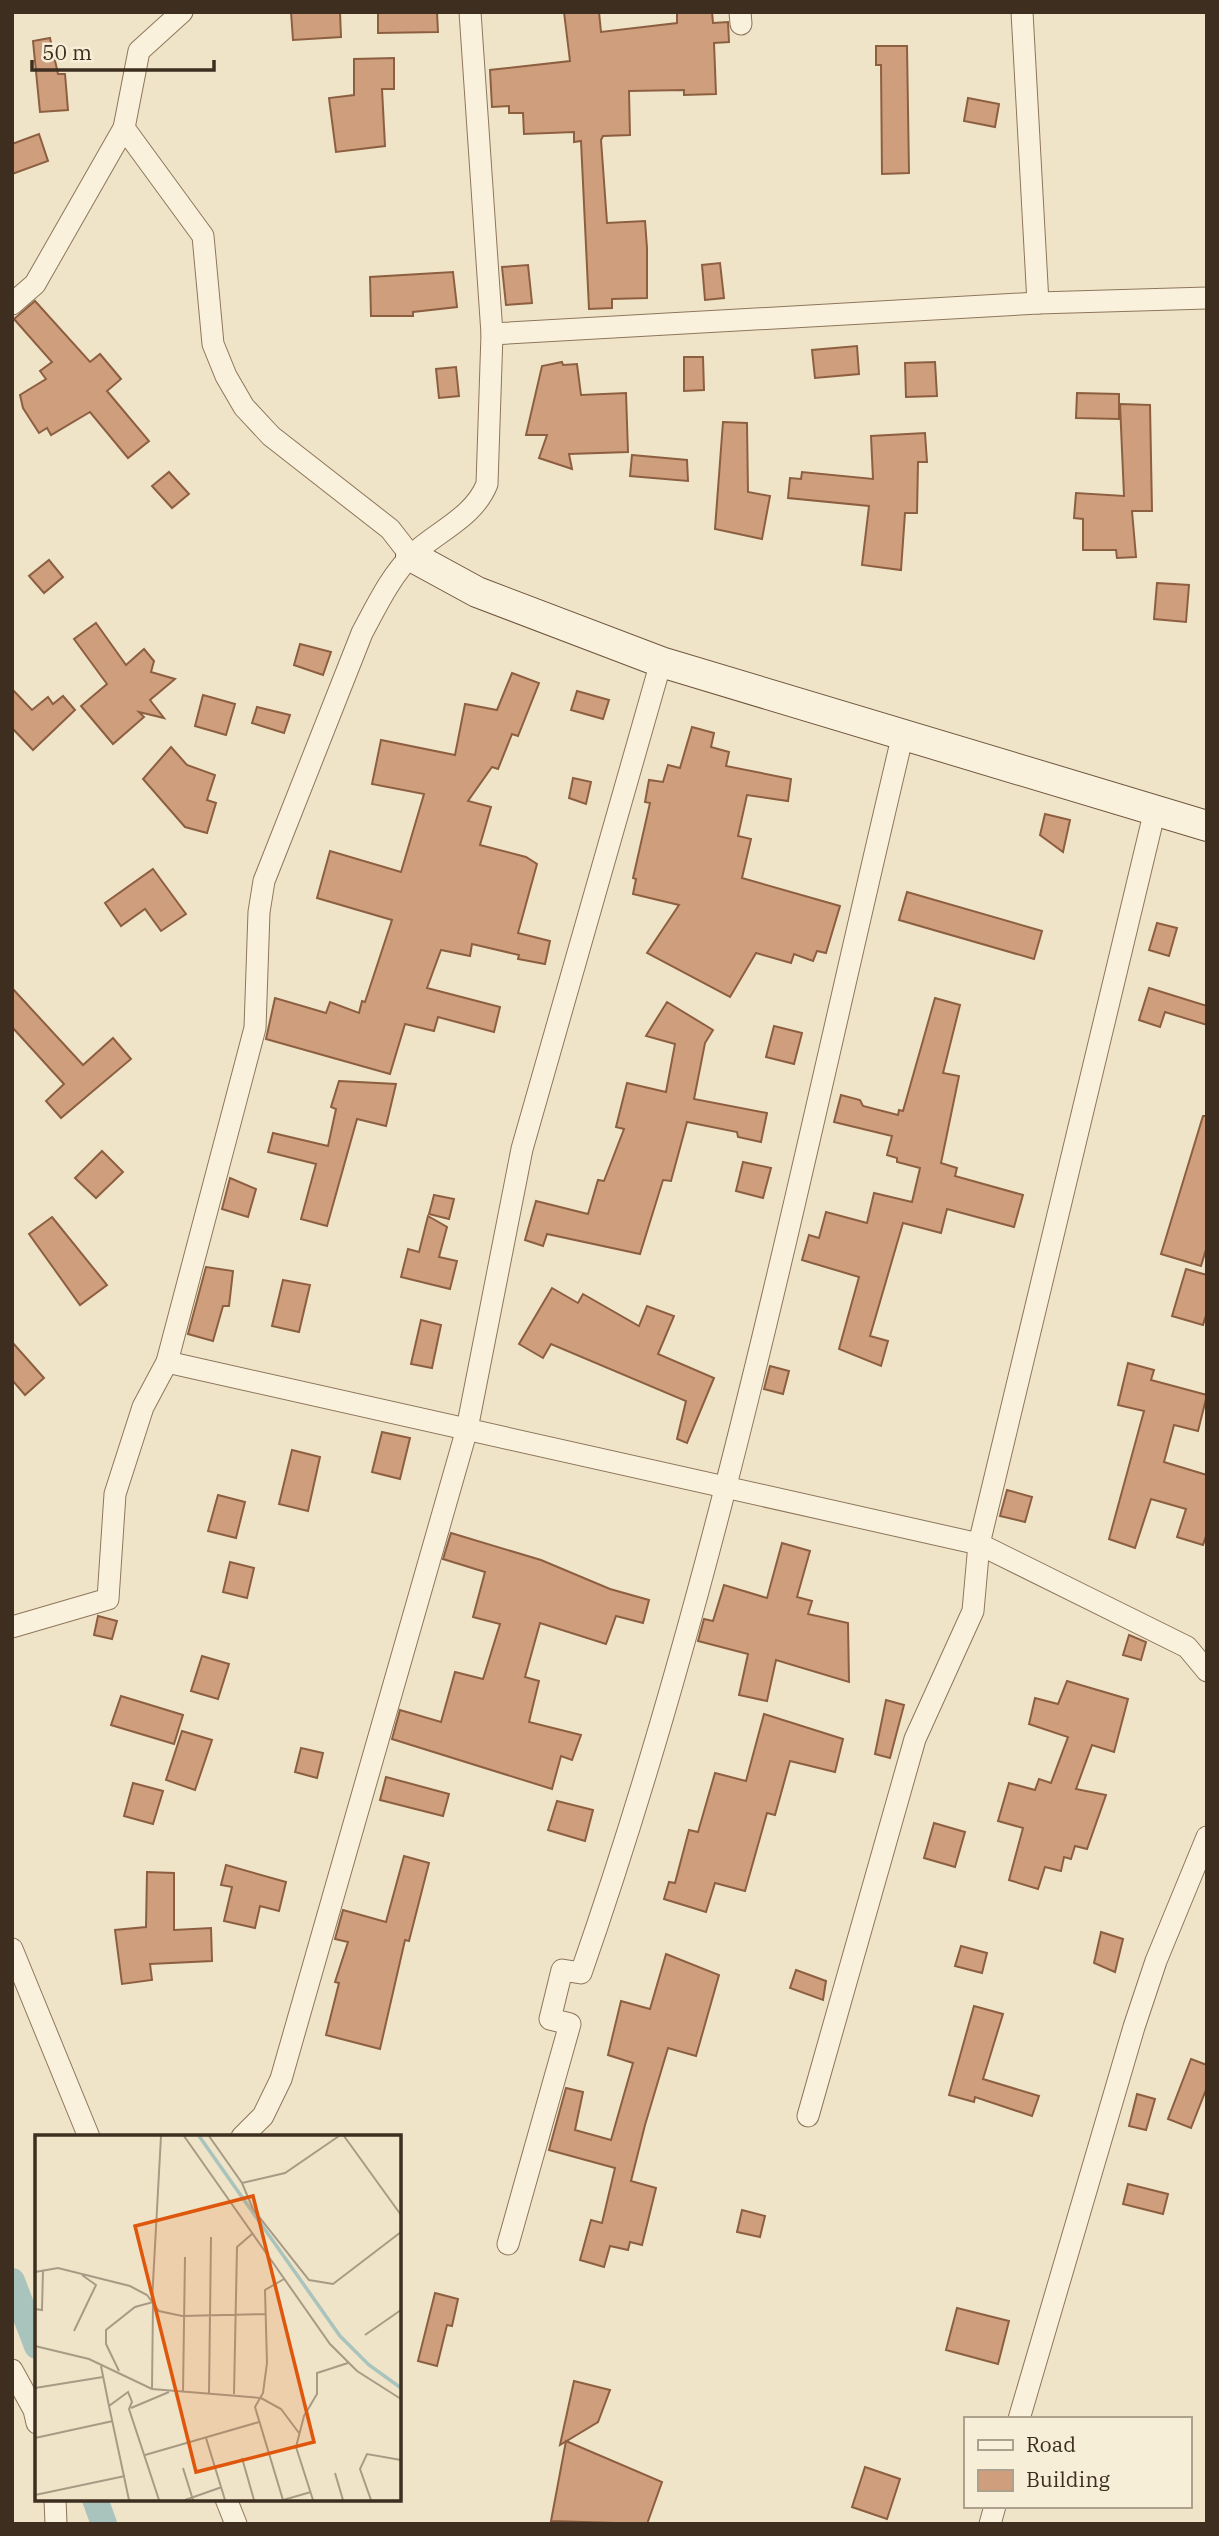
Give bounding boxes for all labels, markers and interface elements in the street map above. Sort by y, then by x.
scale bar [32,28,214,72]
text: 50 m [42,38,92,66]
inset map [35,2135,401,2501]
legend [964,2417,1191,2508]
text: Road [1026,2430,1076,2458]
text: Building [1026,2465,1111,2493]

